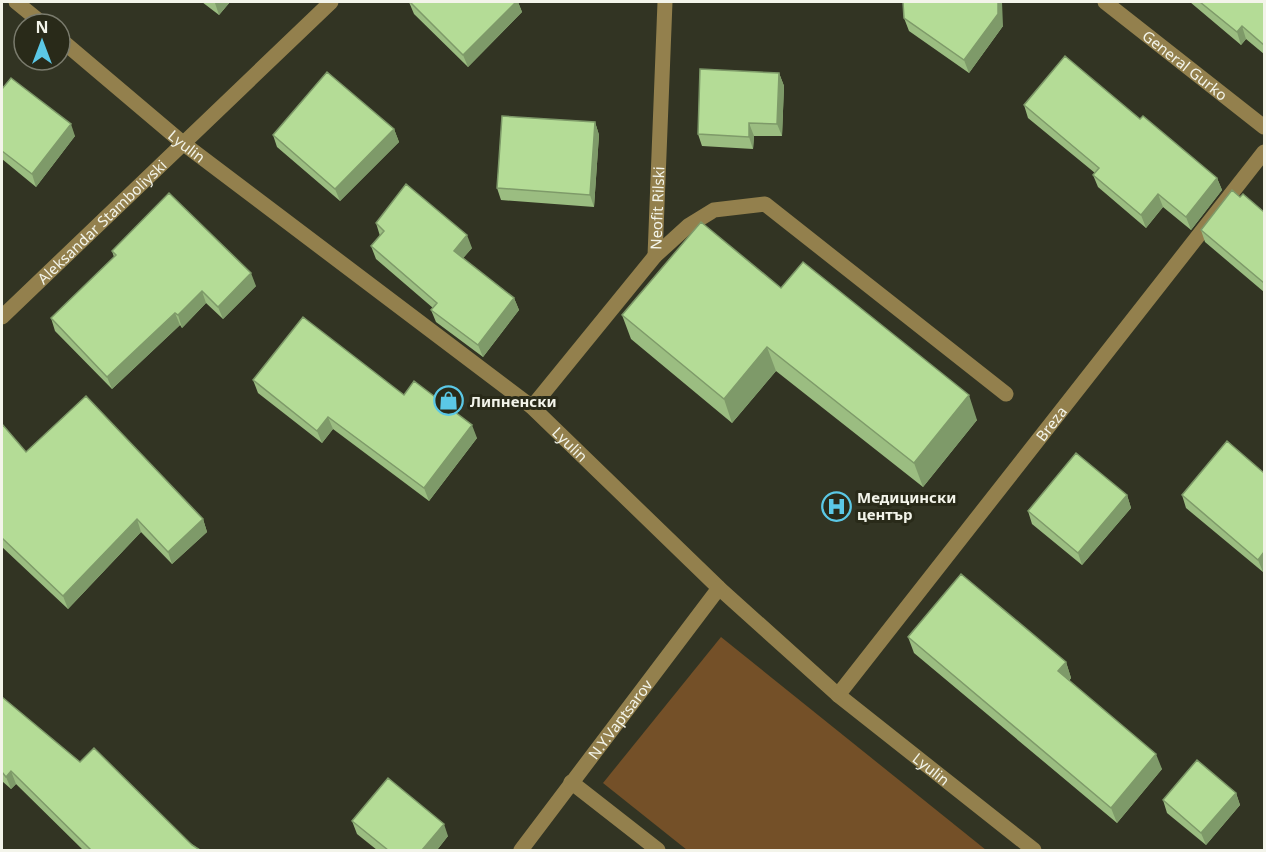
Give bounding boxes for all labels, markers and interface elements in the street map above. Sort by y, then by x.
north arrow [12,12,72,72]
text: N [35,16,49,38]
street label: General Gurko [1139,25,1232,105]
street label: Lyulin [164,125,210,167]
street label: Aleksandar Stamboliyski [33,155,171,288]
street label: Neofit Rilski [645,166,669,250]
shop icon: Липненски [433,385,465,417]
place label: Липненски [470,391,557,411]
street label: Breza [1031,402,1071,445]
street label: Lyulin [548,422,592,466]
place label: Медицински център [857,487,956,524]
hospital icon: Медицински център [820,490,852,522]
street label: N.Y.Vaptsarov [583,675,657,763]
street label: Lyulin [909,748,954,790]

